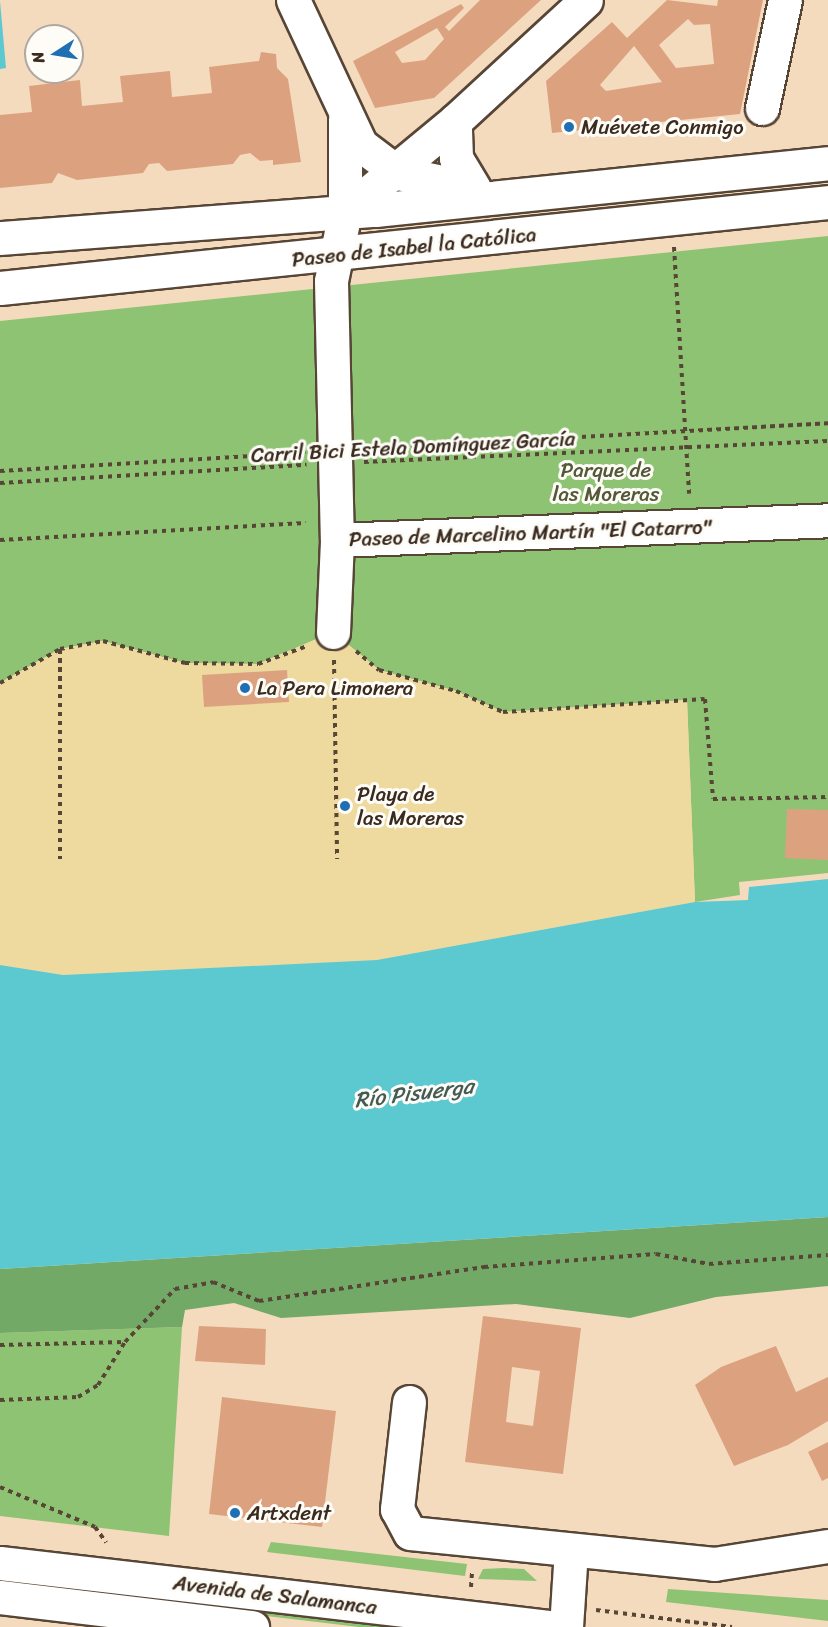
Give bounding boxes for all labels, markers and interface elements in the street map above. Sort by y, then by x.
north arrow [24,24,84,84]
text: N [23,49,53,66]
place label: Muévete Conmigo [581,114,744,140]
marker: Muévete Conmigo [562,120,576,134]
street label: Paseo de Isabel la Católica [290,222,538,272]
street label: Carril Bici Estela Domínguez García [250,426,576,468]
park label: Parque de las Moreras [553,457,659,507]
street label: Paseo de Marcelino Martín "El Catarro" [348,514,712,552]
place label: La Pera Limonera [257,675,414,701]
marker: La Pera Limonera [238,681,252,695]
place label: Playa de las Moreras [357,781,464,831]
marker: Playa de las Moreras [338,799,352,813]
water label: Río Pisuerga [353,1073,475,1113]
place label: Artxdent [247,1500,331,1526]
marker: Artxdent [228,1506,242,1520]
street label: Avenida de Salamanca [172,1570,378,1620]

